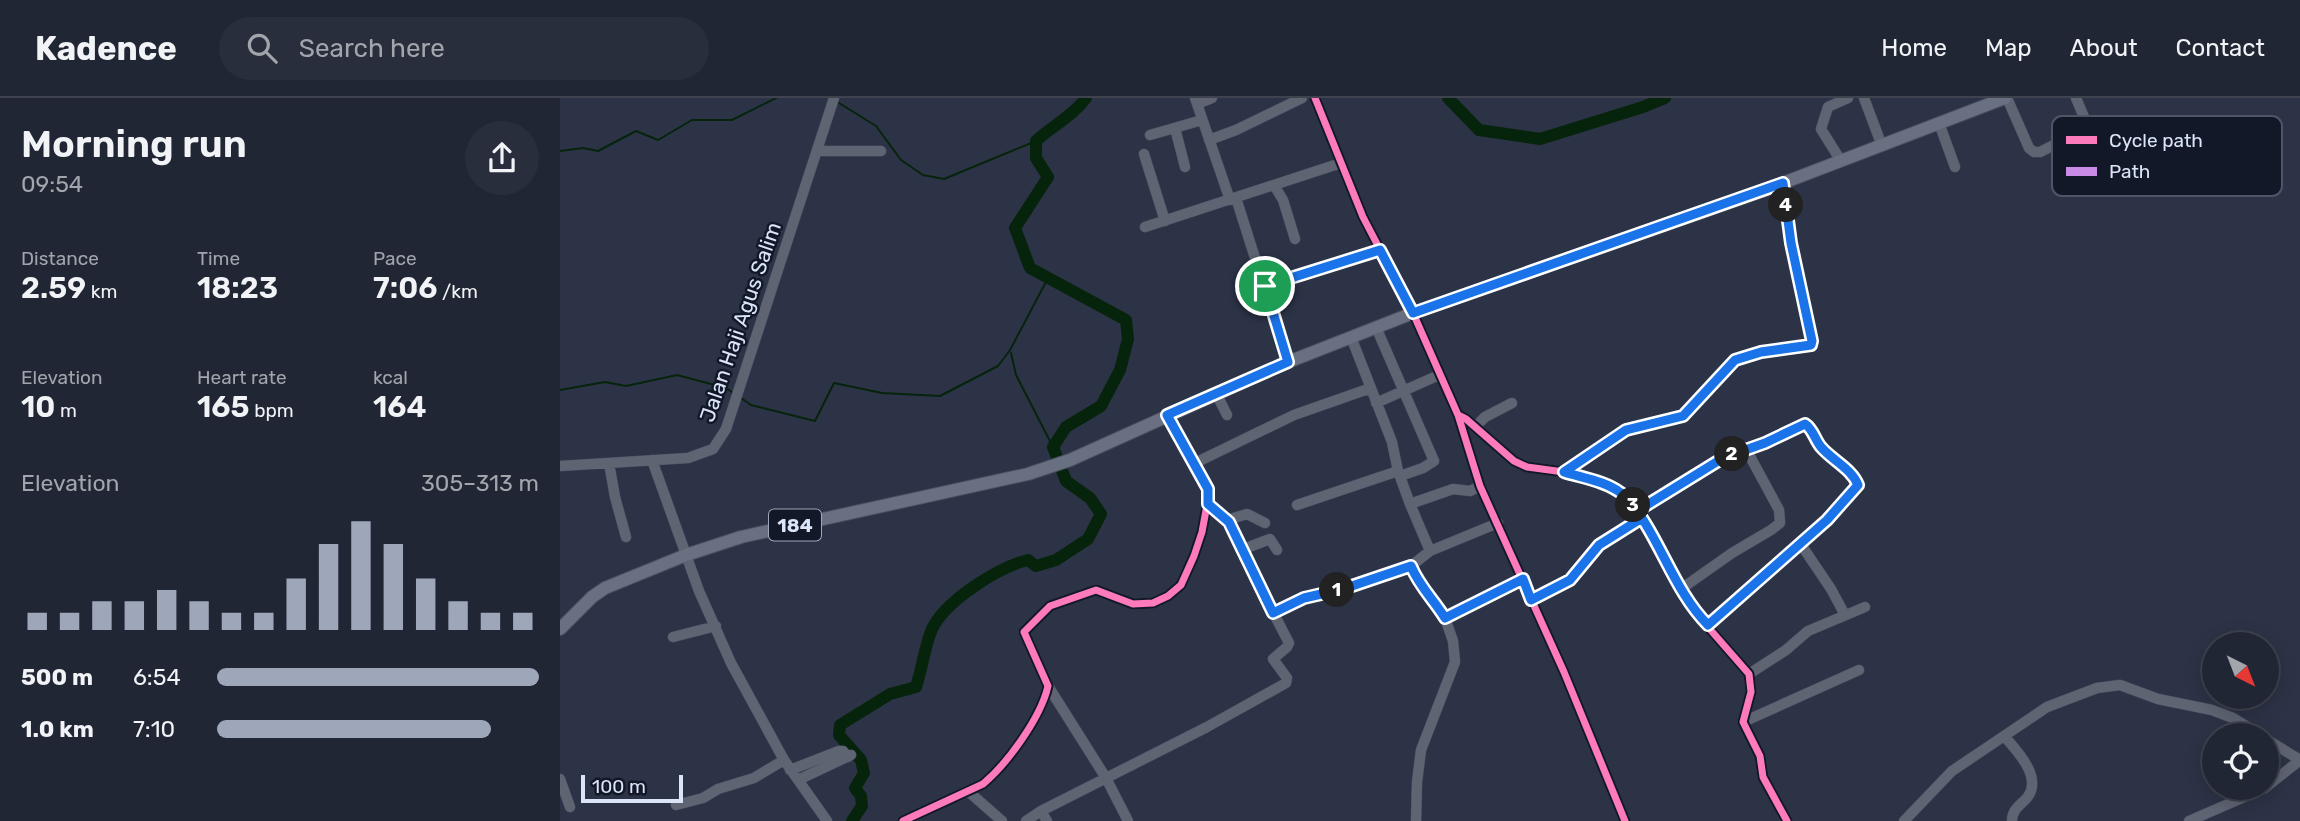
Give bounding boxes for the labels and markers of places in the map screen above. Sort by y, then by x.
pin: 4 [1768,188,1804,222]
pin [1235,256,1295,316]
pin: 2 [1714,436,1750,472]
pin: 3 [1616,488,1650,522]
pin: 1 [1320,573,1354,608]

